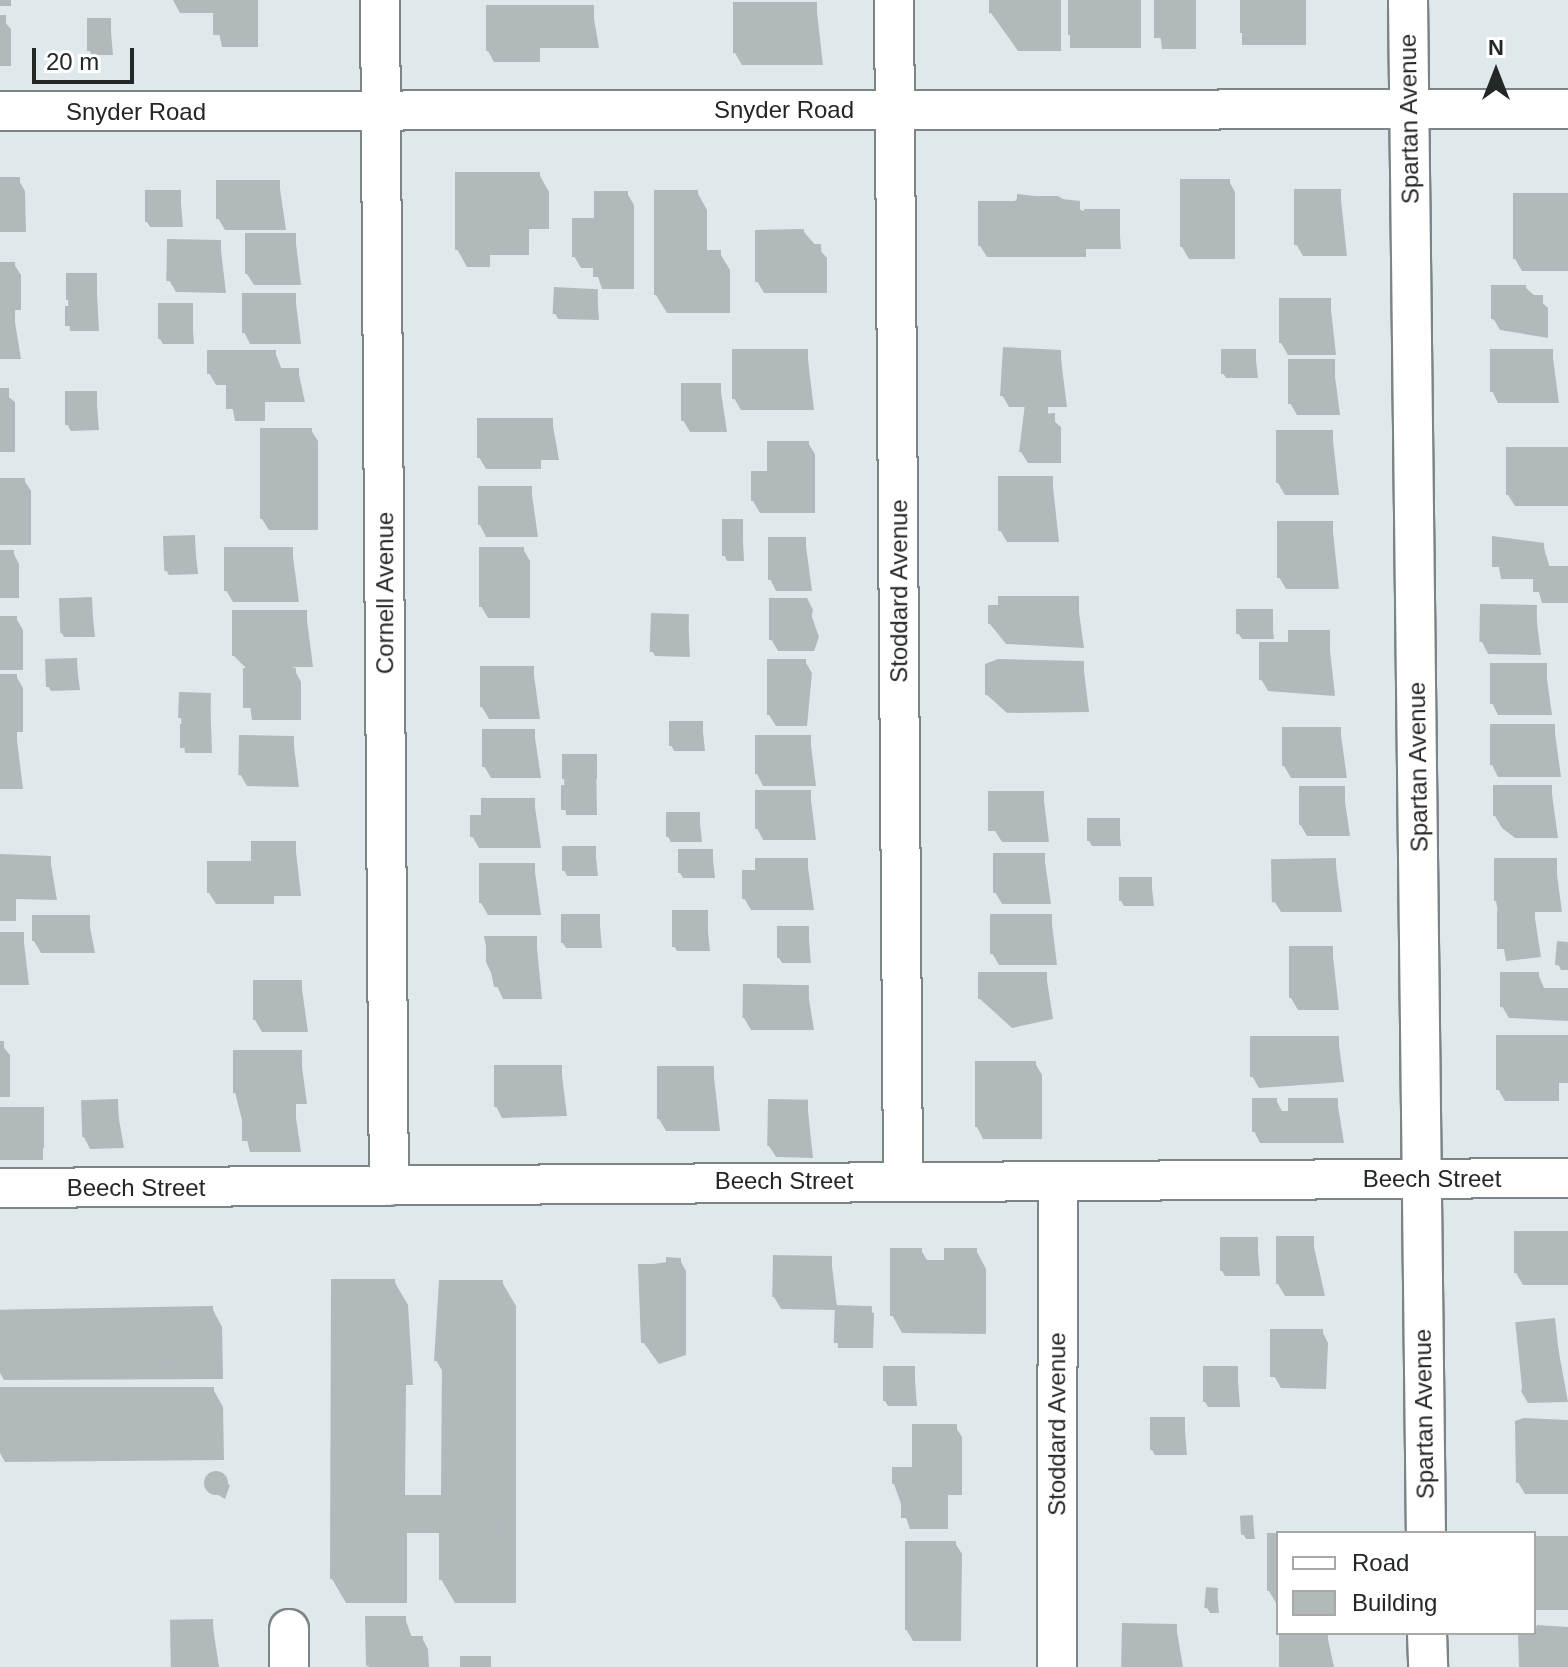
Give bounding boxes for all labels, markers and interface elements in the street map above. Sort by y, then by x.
scale bar [36,32,138,82]
north arrow [1456,32,1536,112]
street label: Spartan Avenue [1393,33,1425,205]
text: N [1488,35,1504,60]
text: 20 m [46,48,99,75]
street label: Snyder Road [714,96,854,124]
street label: Snyder Road [66,98,206,126]
street label: Stoddard Avenue [885,498,913,684]
street label: Cornell Avenue [371,511,399,675]
street label: Spartan Avenue [1402,681,1434,853]
street label: Beech Street [1363,1165,1501,1193]
street label: Beech Street [715,1167,853,1195]
street label: Beech Street [67,1174,205,1202]
street label: Spartan Avenue [1408,1328,1440,1500]
street label: Stoddard Avenue [1043,1331,1071,1517]
legend [1276,1531,1536,1635]
text: Road [1352,1549,1409,1576]
text: Building [1352,1589,1437,1616]

